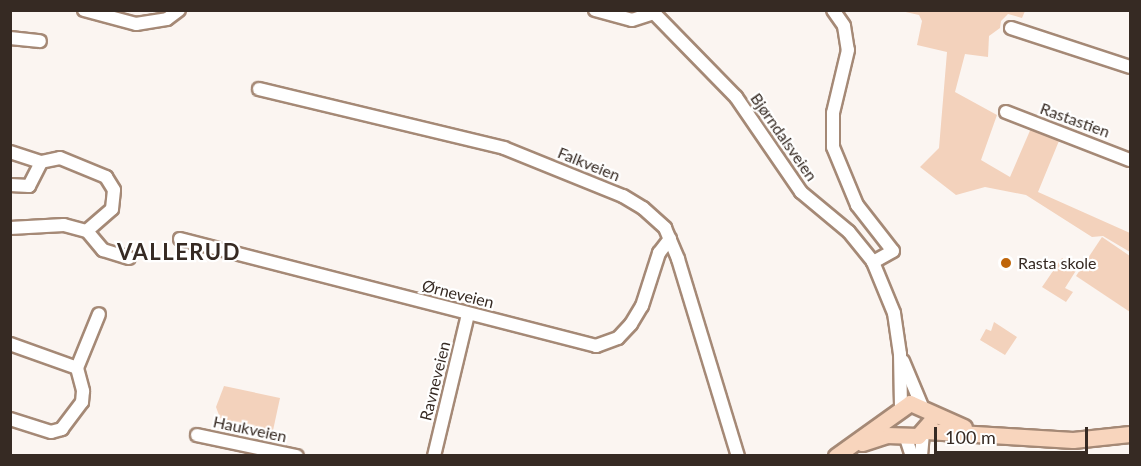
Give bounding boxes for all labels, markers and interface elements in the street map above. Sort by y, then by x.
street label: Bjørndalsveien [747,89,821,185]
street label: Rastastien [1038,99,1112,141]
street label: Falkveien [555,143,623,185]
district label: VALLERUD [117,239,241,265]
place label: Rasta skole [1018,253,1096,273]
marker: Rasta skole [999,256,1013,270]
street label: Ørneveien [420,276,496,312]
street label: Ravneveien [416,339,454,423]
street label: Haukveien [211,412,289,446]
scale bar [937,415,1092,453]
text: 100 m [945,426,996,448]

